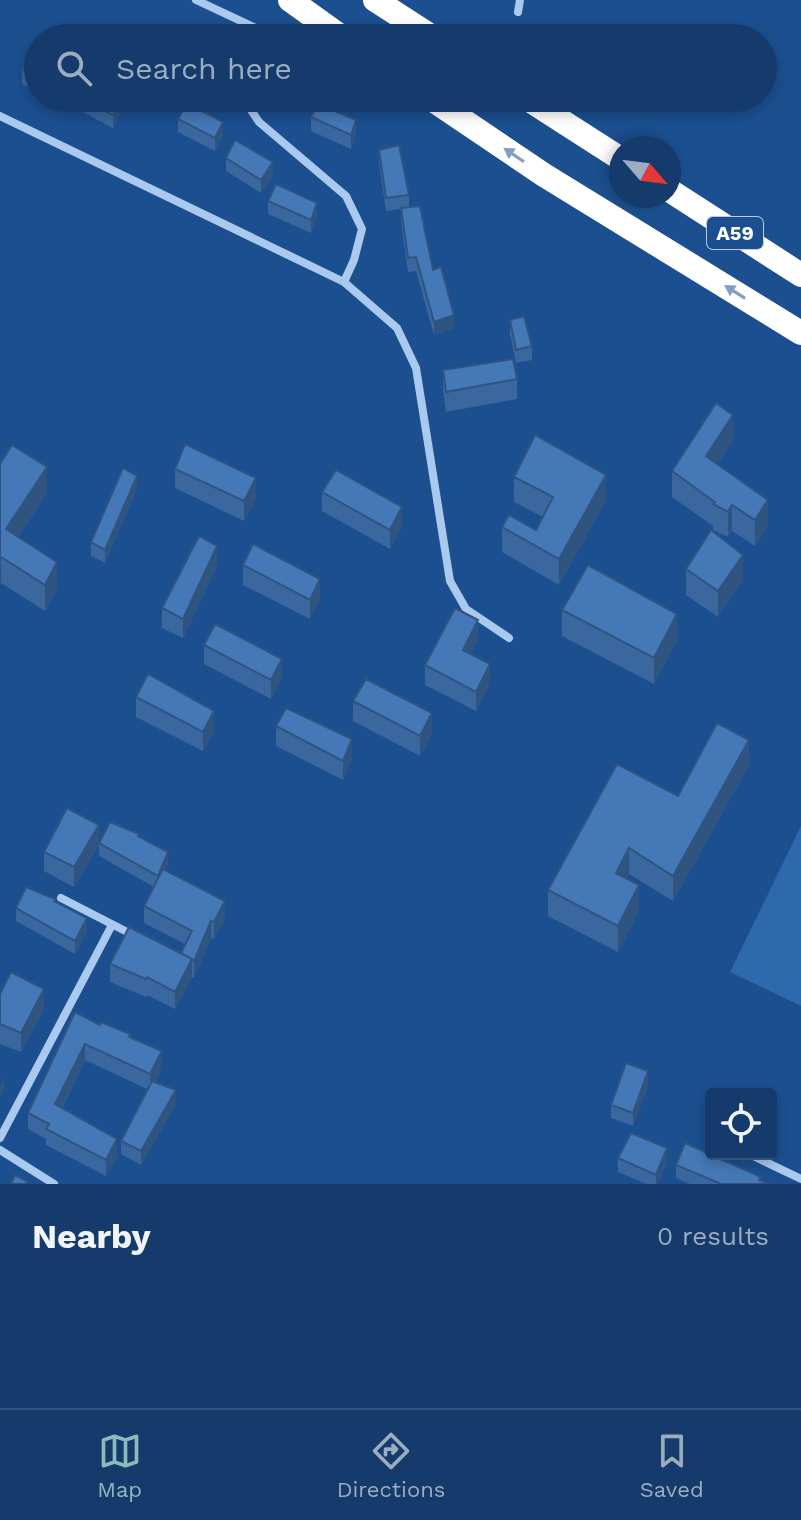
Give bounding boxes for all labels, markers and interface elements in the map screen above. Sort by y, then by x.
search box [24,24,777,112]
icon: search [52,46,96,90]
text: Search here [116,51,292,86]
north arrow [609,136,681,208]
one-way arrow [503,148,525,162]
road number: A59 [707,217,763,249]
one-way arrow [724,286,746,300]
map controls [705,1088,777,1160]
button: locate [705,1088,777,1160]
text: Nearby [32,1216,151,1256]
text: 0 results [657,1221,769,1251]
tab: Map [97,1429,142,1502]
tab: Directions [337,1429,445,1502]
tab: Saved [640,1429,704,1502]

